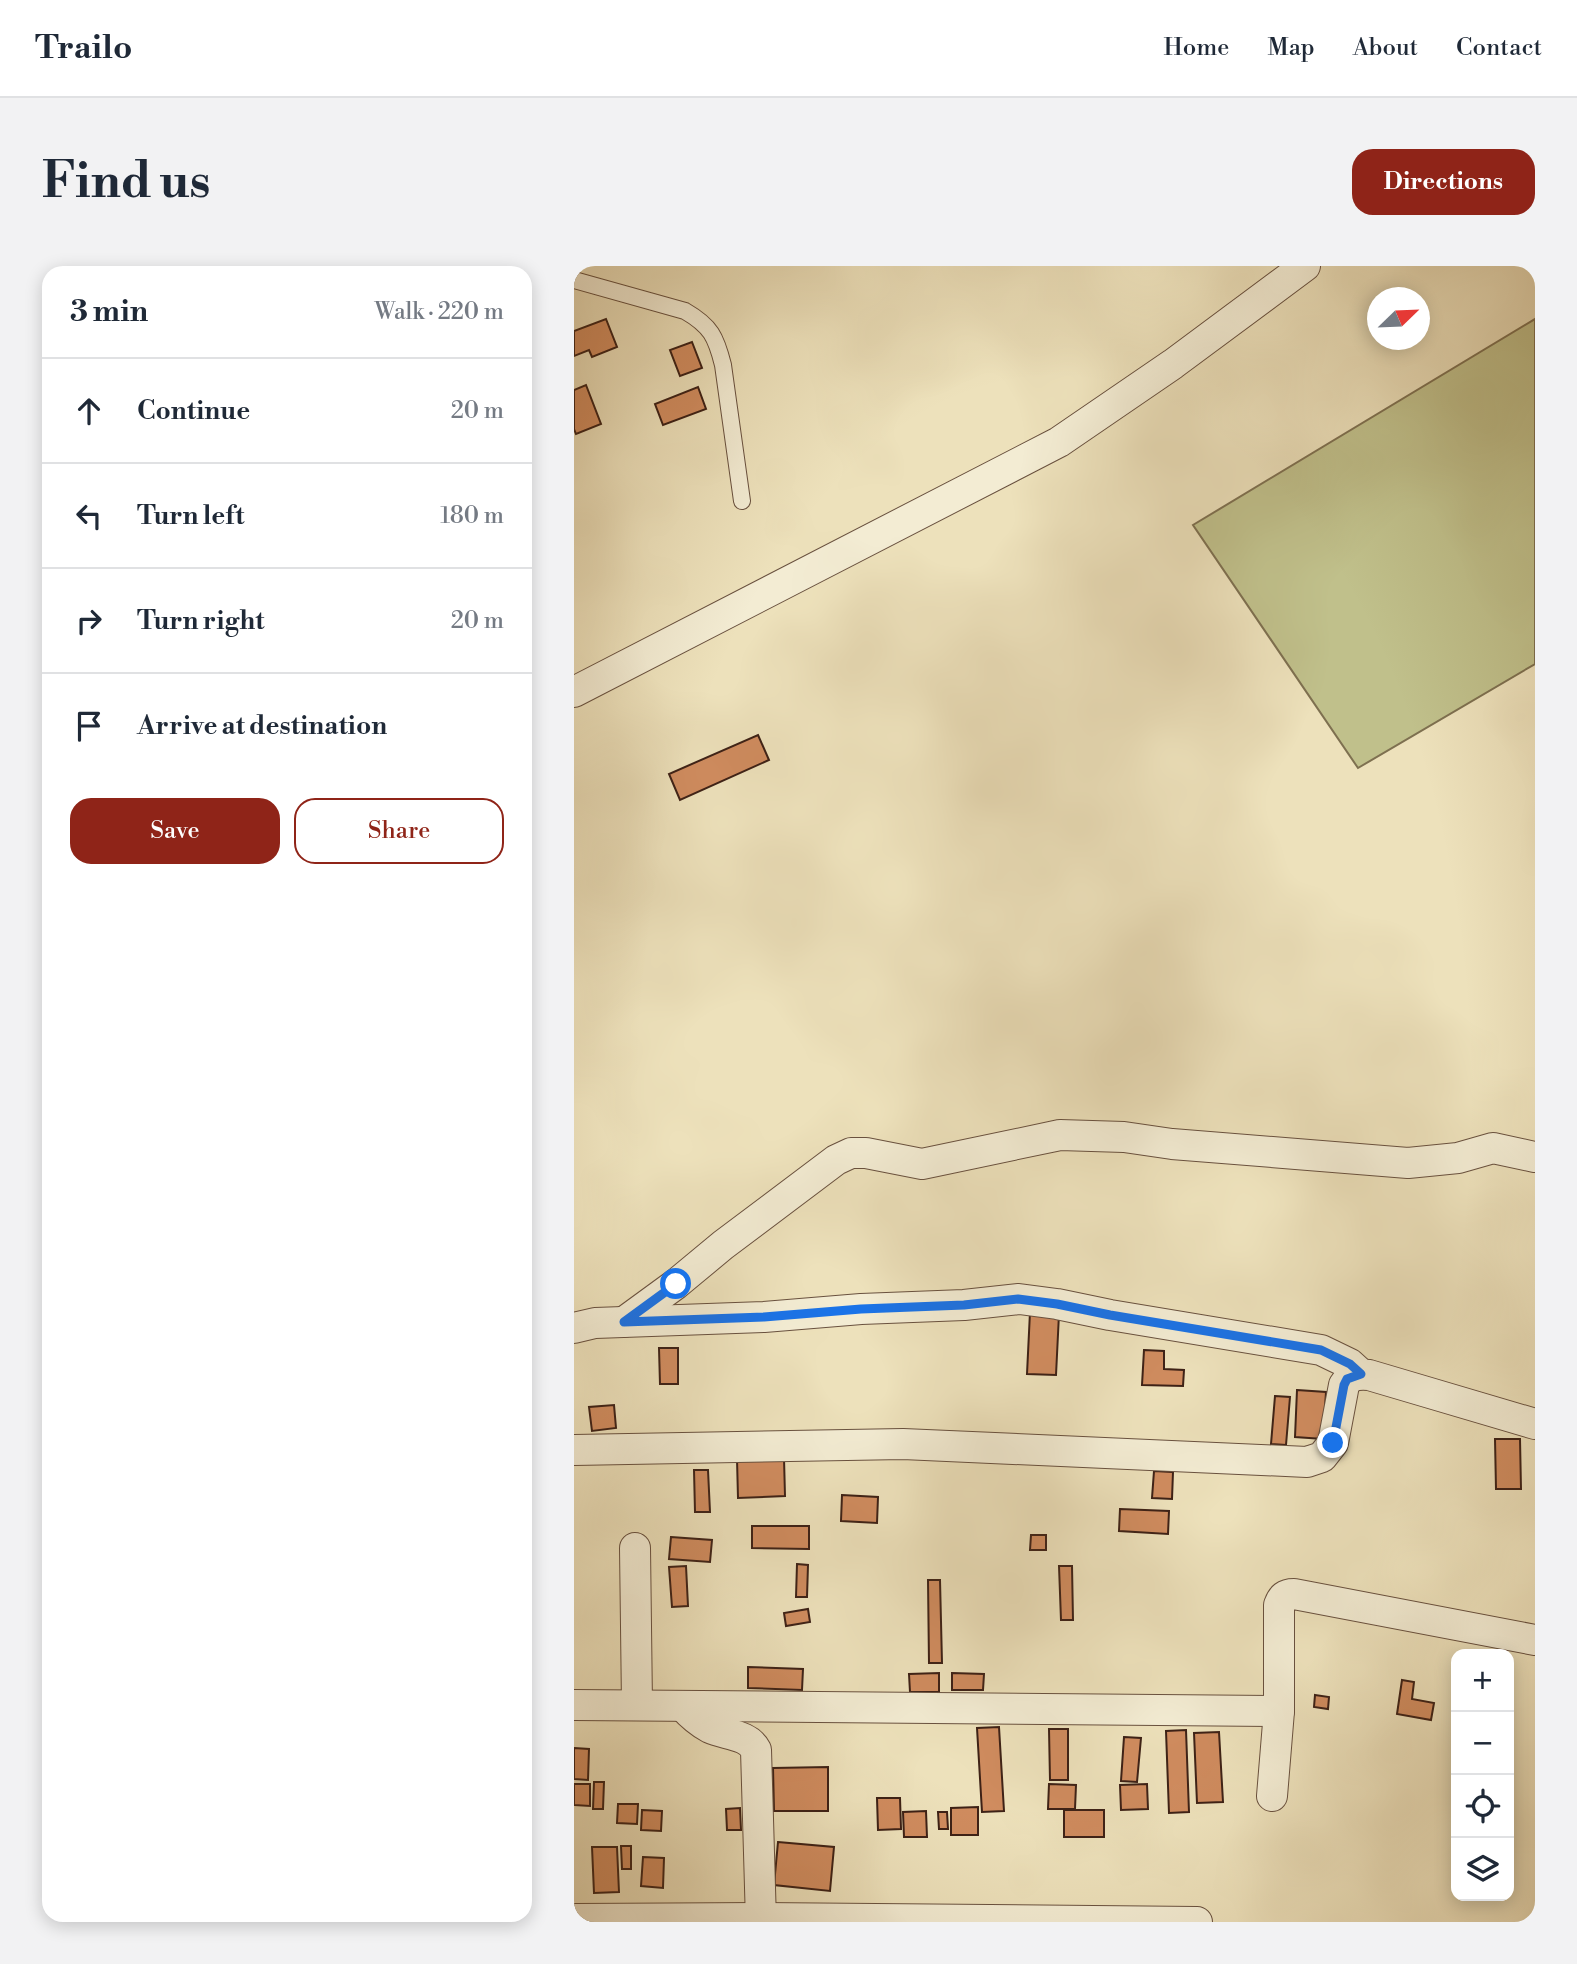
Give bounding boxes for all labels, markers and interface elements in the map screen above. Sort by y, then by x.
text: Trailo [35,28,132,69]
text: Home [1164,33,1229,63]
text: Map [1267,33,1315,63]
text: About [1353,33,1418,63]
text: Contact [1456,33,1542,63]
button: Directions [1352,149,1535,215]
text: Find us [42,152,211,213]
north arrow [1367,287,1430,350]
text: 3 min [70,293,148,331]
text: Walk · 220 m [375,298,504,326]
icon: ahead [70,392,108,430]
text: Continue [137,395,250,427]
text: 20 m [451,397,504,425]
icon: left [70,497,108,535]
text: Turn left [137,500,245,532]
text: 180 m [440,502,504,530]
icon: right [70,602,108,640]
text: Turn right [137,605,265,637]
text: 20 m [451,607,504,635]
icon: arrive [70,707,108,745]
text: Arrive at destination [137,710,387,742]
button: Save [70,798,280,864]
button: Share [294,798,504,864]
route start [660,1268,691,1299]
route end [1317,1427,1348,1458]
map controls [1451,1649,1514,1901]
button: + [1451,1649,1514,1712]
button: − [1451,1712,1514,1775]
button: locate [1451,1775,1514,1838]
button: layers [1451,1838,1514,1901]

